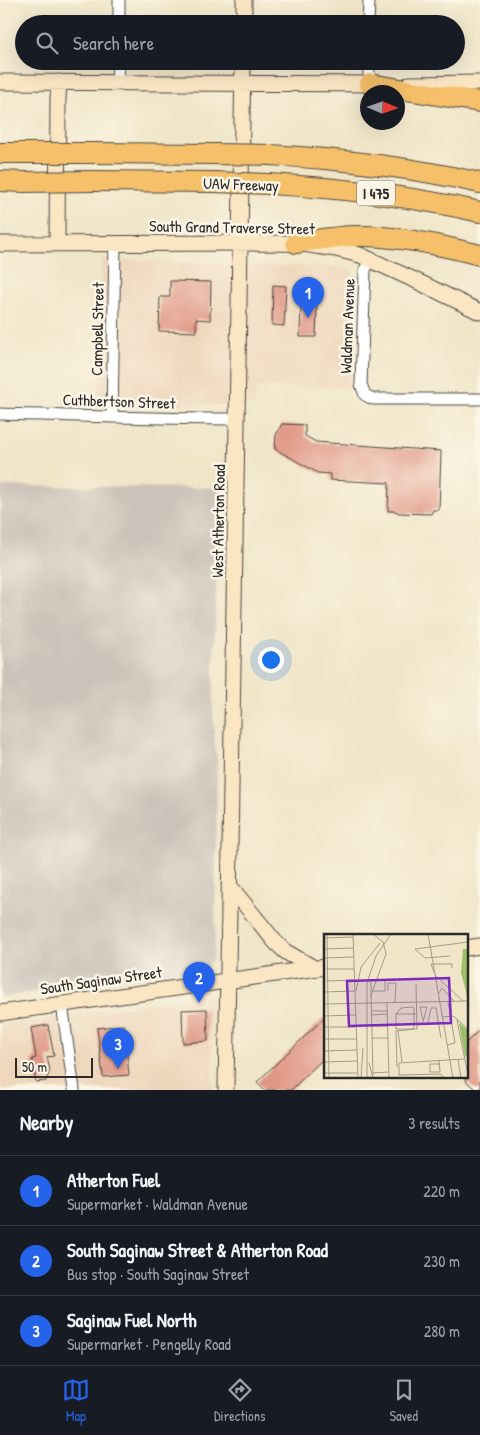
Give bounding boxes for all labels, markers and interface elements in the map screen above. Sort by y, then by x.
search box [15,15,465,70]
icon: search [33,29,61,57]
text: Search here [73,30,154,56]
north arrow [360,85,405,130]
street label: UAW Freeway [203,172,279,196]
road number: I 475 [357,180,395,206]
street label: South Grand Traverse Street [149,215,316,239]
pin: 1 [292,277,324,318]
street label: Waldman Avenue [334,277,360,374]
street label: Campbell Street [85,282,109,376]
street label: Cuthbertson Street [62,388,176,414]
street label: West Atherton Road [206,464,230,578]
your location [258,647,284,673]
inset map [324,934,468,1078]
street label: South Saginaw Street [39,961,164,999]
pin: 2 [183,962,215,1003]
pin: 3 [102,1028,134,1069]
scale bar [15,1055,92,1078]
text: 50 m [22,1057,47,1076]
text: Nearby [20,1108,73,1137]
text: 3 results [408,1112,460,1134]
text: Atherton Fuel [67,1167,160,1193]
text: 1 [33,1180,39,1202]
text: 220 m [423,1180,460,1202]
text: Supermarket · Waldman Avenue [67,1193,248,1215]
text: South Saginaw Street & Atherton Road [67,1237,328,1263]
text: 2 [32,1250,40,1272]
text: 230 m [424,1250,460,1272]
text: Bus stop · South Saginaw Street [67,1263,249,1285]
text: Saginaw Fuel North [67,1307,196,1333]
text: 3 [32,1320,40,1342]
text: 280 m [424,1320,460,1342]
text: Supermarket · Pengelly Road [67,1333,231,1355]
tab: Map [62,1376,90,1425]
tab: Directions [214,1376,265,1425]
tab: Saved [389,1376,418,1425]

